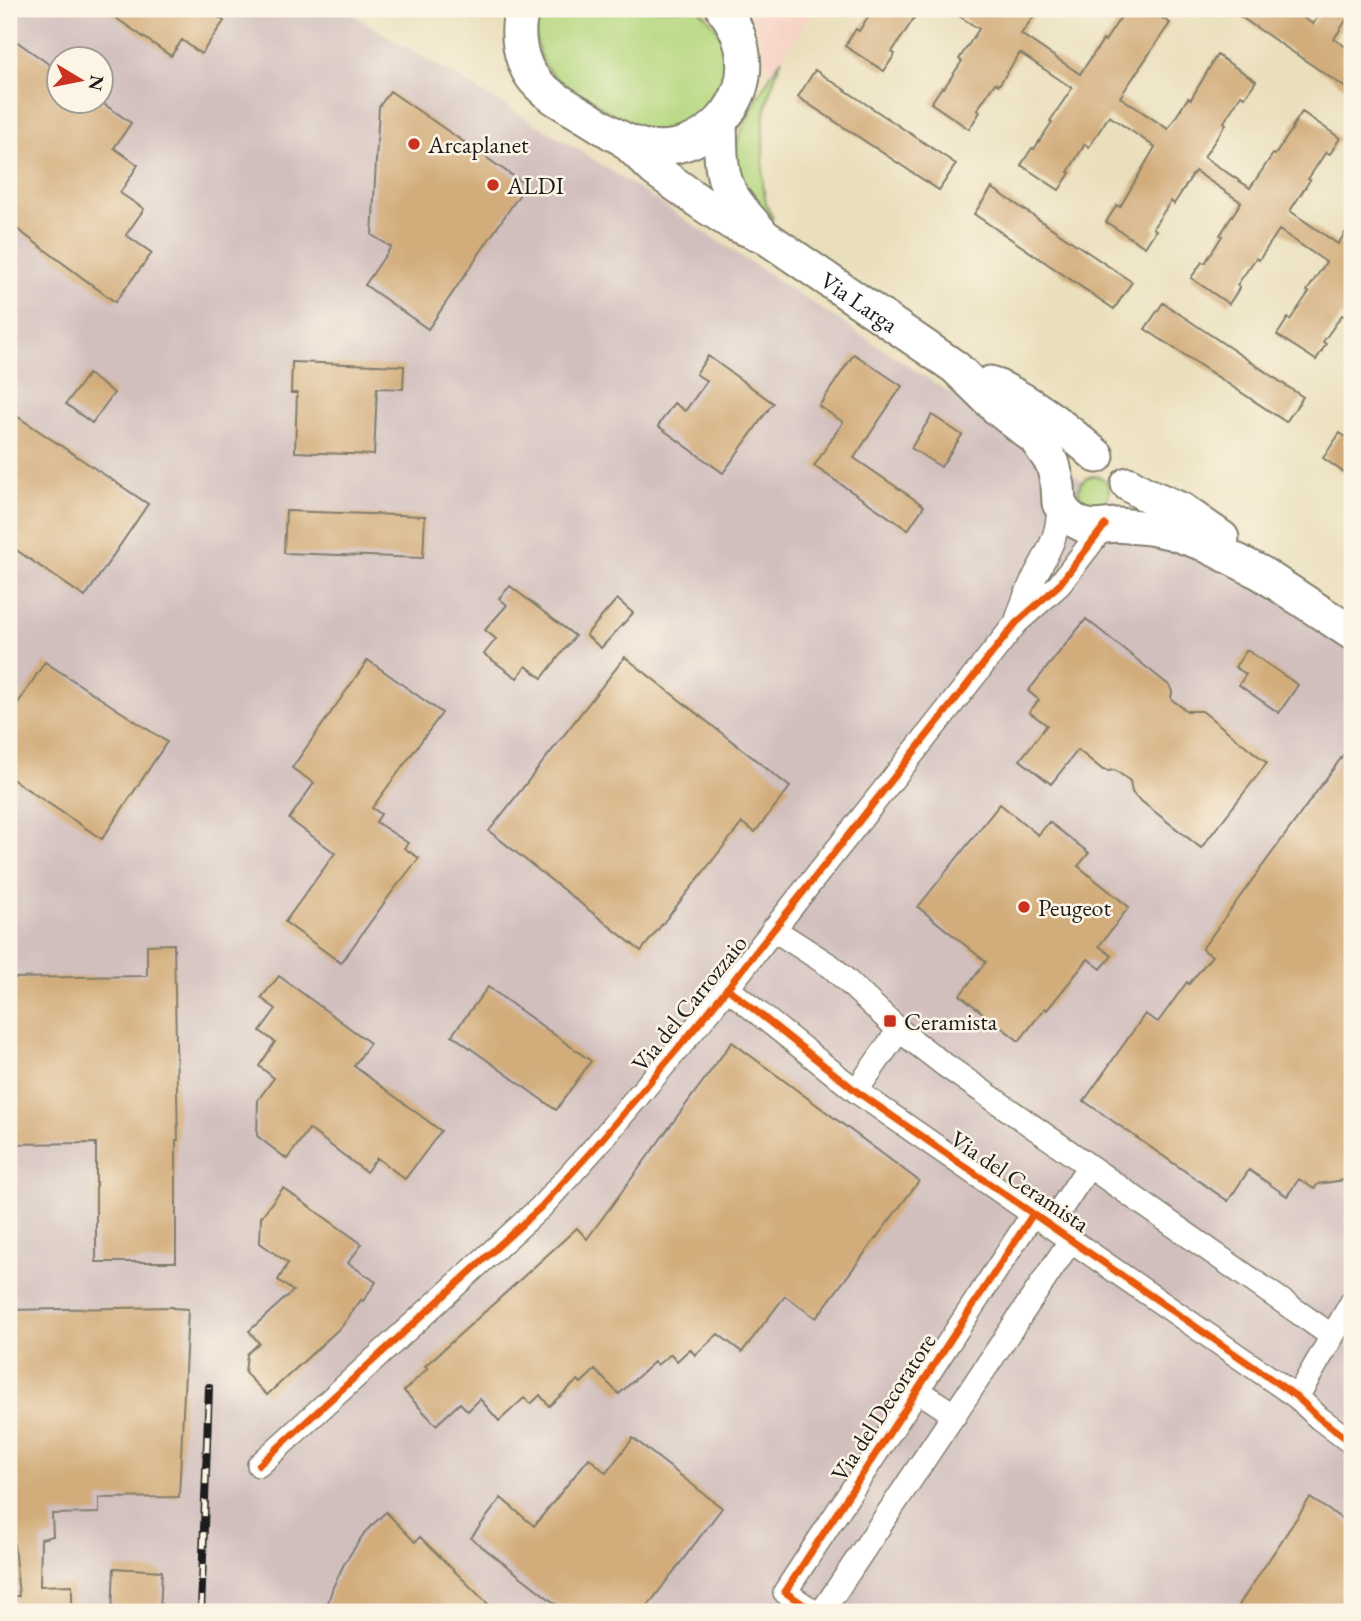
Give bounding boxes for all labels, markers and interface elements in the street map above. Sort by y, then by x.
north arrow [46,46,116,116]
text: N [82,73,110,93]
place label: Arcaplanet [427,129,529,160]
marker: Arcaplanet [406,136,422,152]
place label: ALDI [506,170,564,201]
marker: ALDI [485,177,501,193]
street label: Via Larga [815,264,905,339]
place label: Peugeot [1038,892,1111,923]
marker: Peugeot [1016,899,1032,915]
street label: Via del Carrozzaio [624,928,754,1078]
place label: Ceramista [904,1006,998,1037]
marker: Ceramista [882,1013,898,1029]
street label: Via del Ceramista [944,1123,1096,1239]
street label: Via del Decoratore [824,1327,942,1487]

